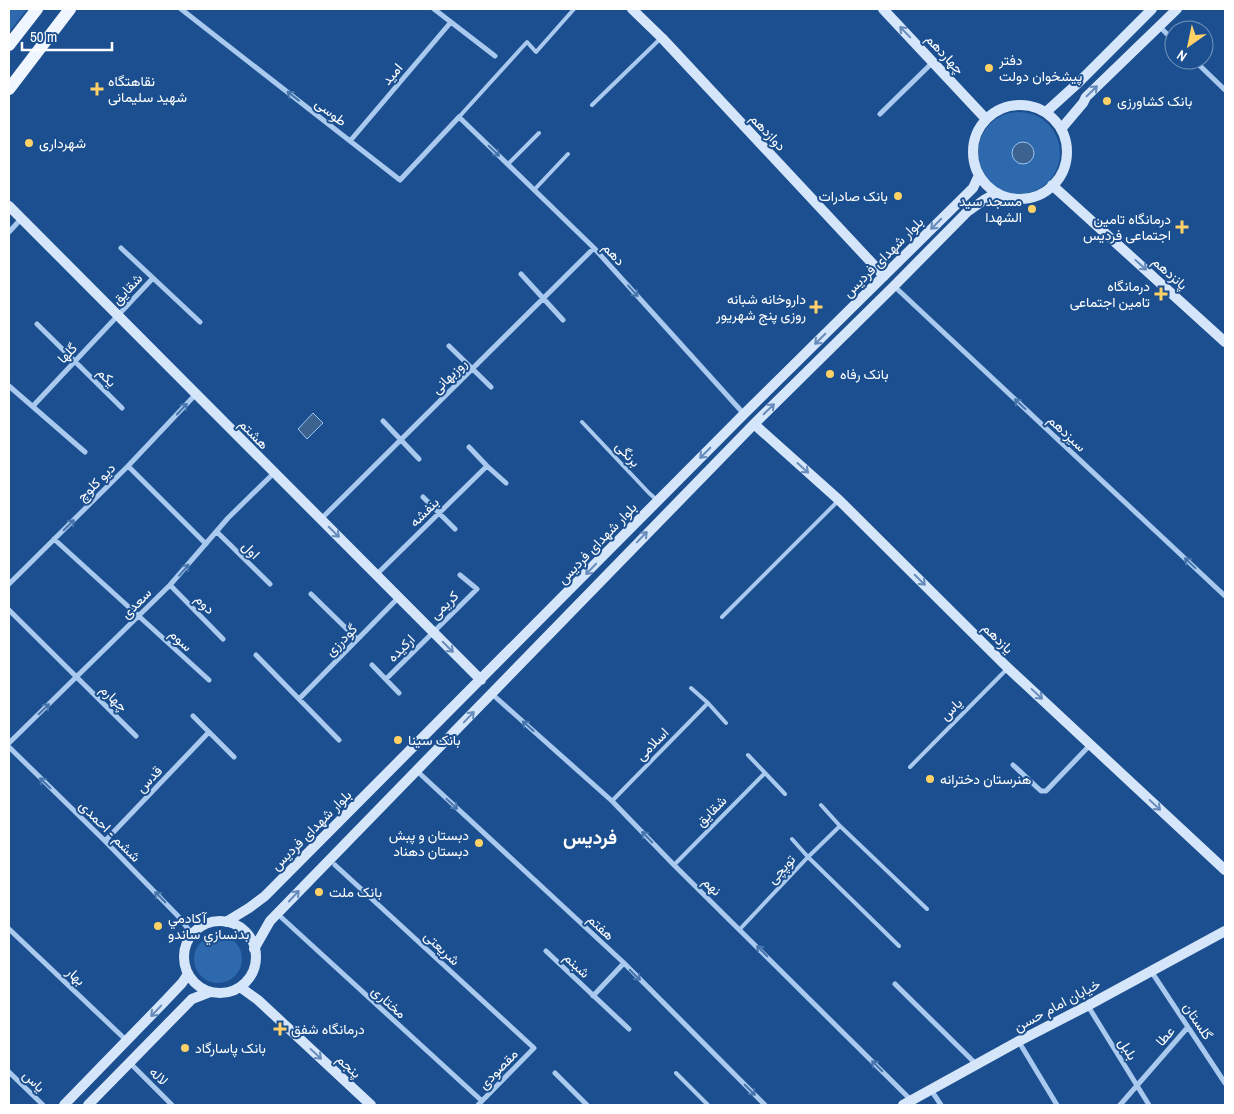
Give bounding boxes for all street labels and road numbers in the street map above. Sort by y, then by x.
street label: چهاردهم [921,30,968,79]
street label: امید [378,59,406,89]
street label: طوسی [311,94,351,130]
street label: دوازدهم [746,109,790,155]
street label: بلوار شهدای فردیس [839,213,927,301]
street label: دهم [599,239,629,270]
street label: پانزدهم [1148,252,1191,294]
street label: شقایق [108,269,146,309]
street label: گلها [53,339,81,367]
street label: روزبهانی [427,354,471,398]
street label: یکم [93,363,121,391]
street label: سیزدهم [1044,411,1090,455]
street label: هشتم [235,415,273,453]
street label: برنگی [612,437,644,471]
street label: دیو کلوچ [73,459,121,507]
street label: بنفشه [405,493,443,531]
street label: بلوار شهدای فردیس [553,498,641,588]
street label: اول [237,537,264,564]
street label: سعدی [117,584,155,622]
street label: کریمی [426,587,462,623]
street label: دوم [191,590,219,618]
street label: یازدهم [979,619,1017,657]
street label: گودرزی [321,620,361,660]
street label: سوم [166,625,196,655]
street label: ارکیده [383,630,419,666]
street label: چهارم [96,680,132,716]
street label: یاس [936,694,966,724]
street label: اسلامی [632,724,672,764]
street label: قدس [132,762,166,796]
street label: بلوار شهدای فردیس [267,786,355,874]
street label: شقایق [692,792,730,830]
street label: ششم - احمدی [75,796,145,866]
street label: توپچی [763,851,800,888]
street label: نهم [699,873,725,899]
street label: هفتم [584,910,619,944]
street label: شریعتی [420,927,464,969]
street label: شبنم [560,948,594,982]
street label: بهار [62,962,89,989]
street label: خیابان امام حسن [1010,975,1104,1035]
street label: مختاری [368,982,410,1022]
street label: گلستان [1179,999,1217,1043]
street label: عطا [1152,1022,1178,1050]
street label: بلبل [1114,1035,1142,1063]
street label: مقصودی [474,1045,522,1093]
street label: پنجم [332,1050,365,1083]
street label: لاله [146,1063,172,1089]
street label: یاس [19,1066,49,1096]

